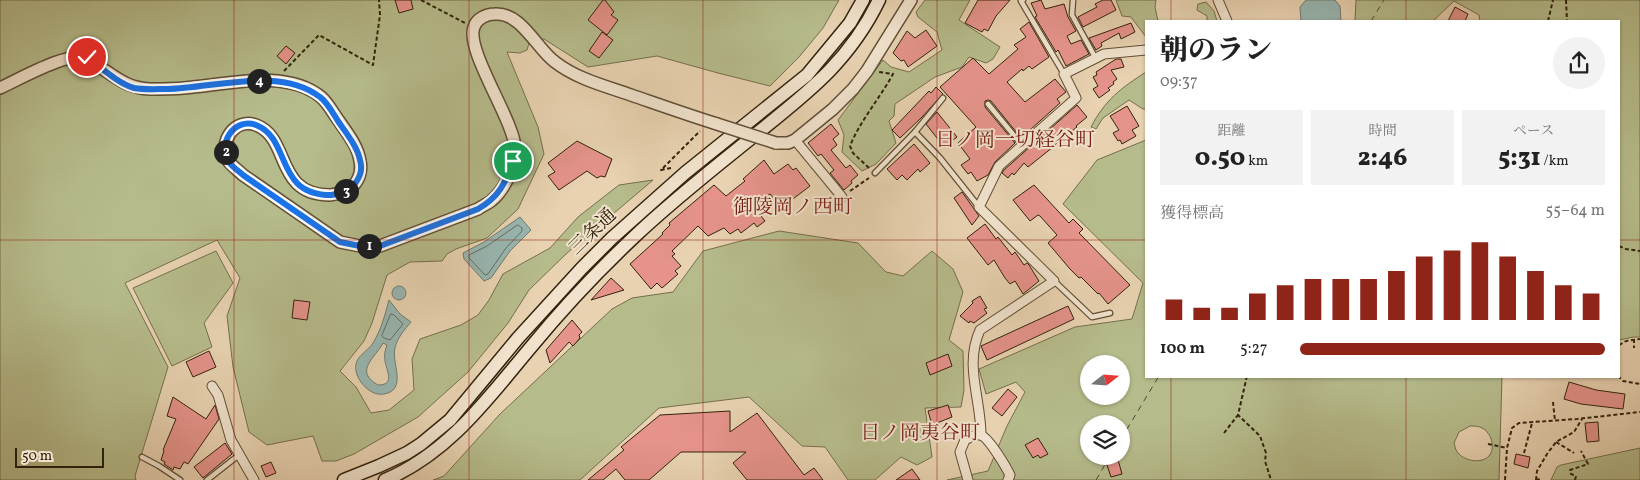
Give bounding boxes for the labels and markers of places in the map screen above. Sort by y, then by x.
pin [66,36,108,78]
pin: 4 [246,68,272,94]
pin: 2 [214,140,238,164]
pin [492,140,534,182]
pin: 3 [334,178,358,204]
pin: 1 [356,234,382,258]

